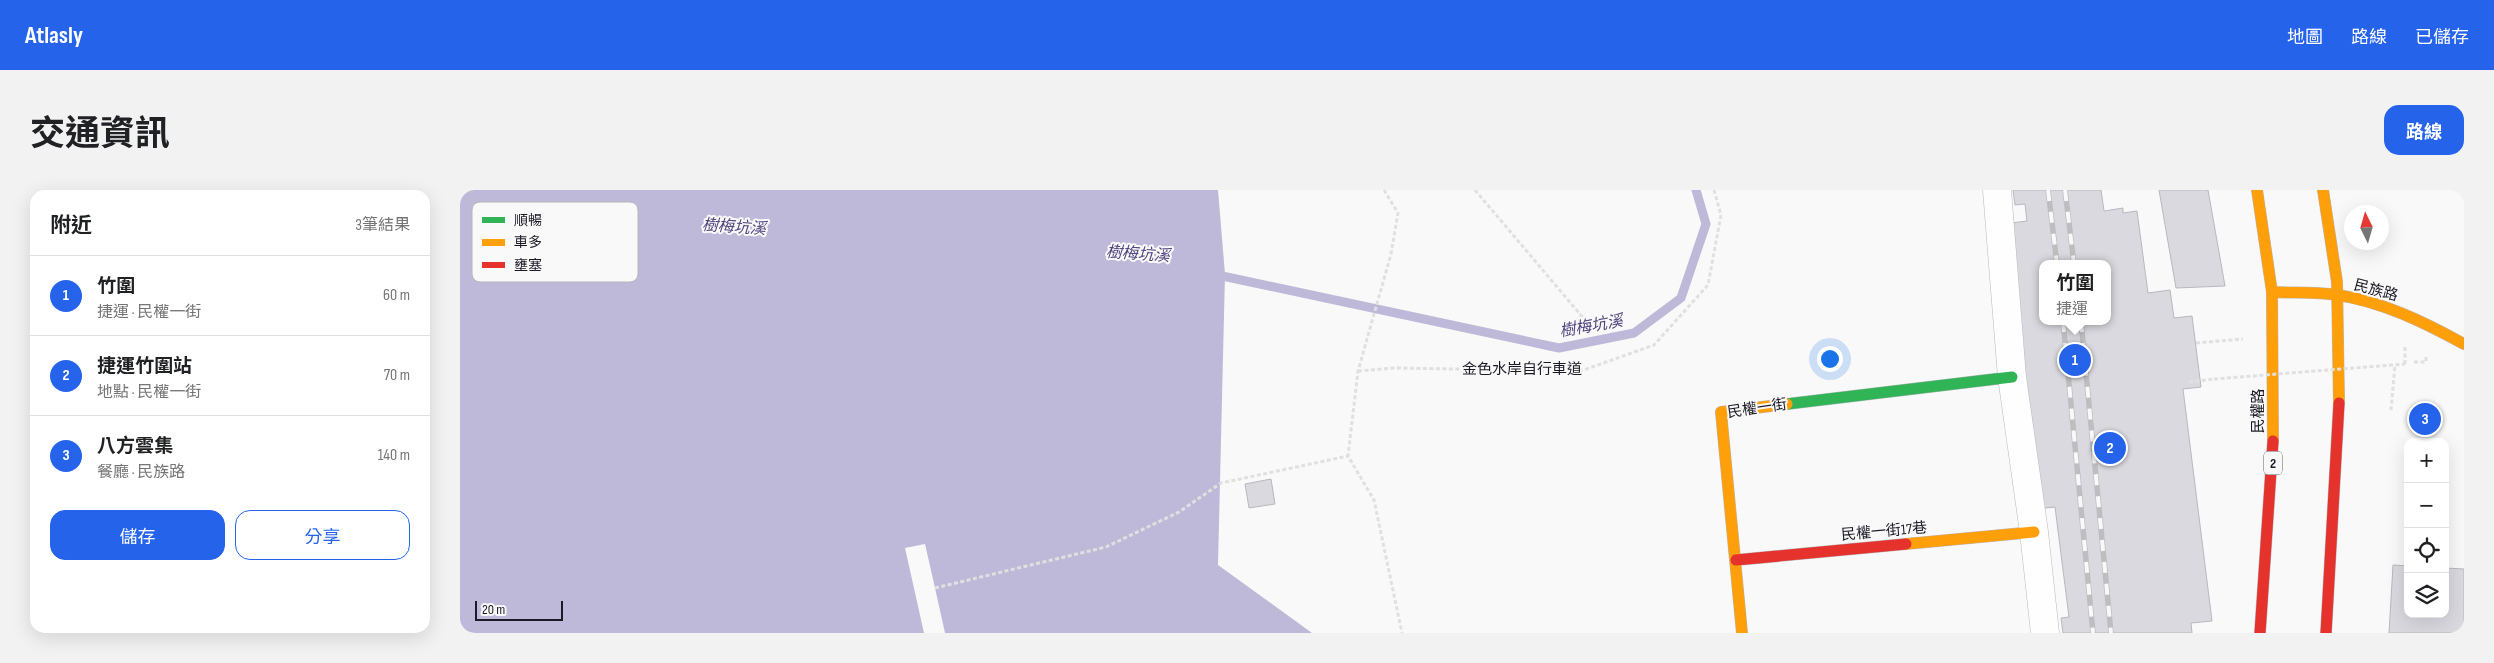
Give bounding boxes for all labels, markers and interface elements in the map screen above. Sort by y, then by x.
text: Atlasly [25,21,83,50]
text: 地圖 [2287,27,2323,48]
text: 路線 [2351,27,2387,48]
text: 已儲存 [2415,27,2469,48]
button: 路線 [2384,105,2464,155]
text: 交通資訊 [30,113,170,156]
legend [472,202,638,282]
north arrow [2344,205,2389,250]
text: 順暢 [514,212,542,229]
text: 附近 [50,213,92,238]
text: 3筆結果 [355,216,410,235]
water label: 樹梅坑溪 [701,216,768,239]
text: 車多 [514,234,542,251]
water label: 樹梅坑溪 [1105,243,1172,266]
text: 壅塞 [514,257,542,274]
popup [2039,260,2111,325]
text: 竹圍 [2056,272,2094,295]
text: 竹圍 [97,275,135,298]
street label: 民族路 [2352,275,2400,305]
text: 1 [63,286,69,305]
text: 60 m [383,286,410,305]
text: 捷運 [2056,300,2088,319]
text: 捷運 · 民權一街 [97,303,201,322]
water label: 樹梅坑溪 [1558,311,1626,341]
pin: 1 [2059,341,2091,379]
your location [1817,346,1843,372]
text: 捷運竹圍站 [97,355,192,378]
street label: 金色水岸自行車道 [1462,360,1582,379]
text: 2 [62,366,70,385]
text: 70 m [384,366,410,385]
text: 地點 · 民權一街 [97,383,201,402]
street label: 民權路 [2249,388,2268,434]
street label: 民權一街 [1726,395,1788,422]
pin: 3 [2409,400,2441,438]
pin: 2 [2094,429,2126,467]
text: 八方雲集 [97,435,173,458]
map controls [2404,438,2449,618]
button: + [2404,438,2449,483]
text: 3 [62,446,70,465]
text: 140 m [378,446,410,465]
road number: 2 [2264,452,2282,474]
text: 餐廳 · 民族路 [97,463,185,482]
button: − [2404,483,2449,528]
button: 儲存 [50,510,225,560]
button: 分享 [235,510,410,560]
street label: 民權一街17巷 [1840,518,1928,545]
button: locate [2404,528,2449,573]
button: layers [2404,573,2449,618]
scale bar [475,598,562,621]
text: 20 m [482,601,505,618]

